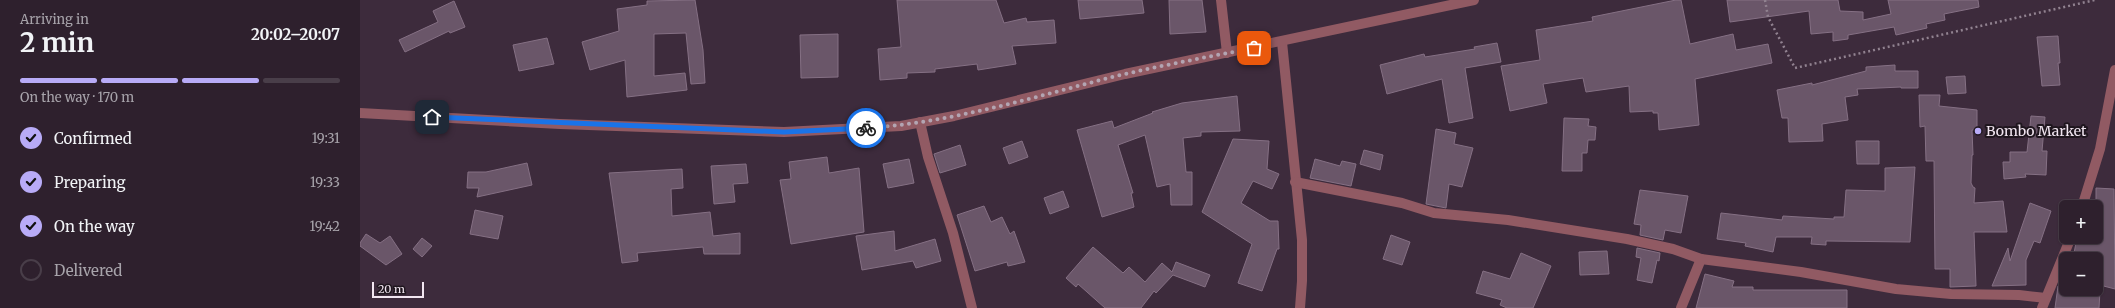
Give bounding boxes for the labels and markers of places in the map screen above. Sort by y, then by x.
pin [1237,31,1271,65]
pin [415,100,449,134]
place label: Bombo Market [1986,122,2087,140]
marker: Bombo Market [1973,126,1983,136]

